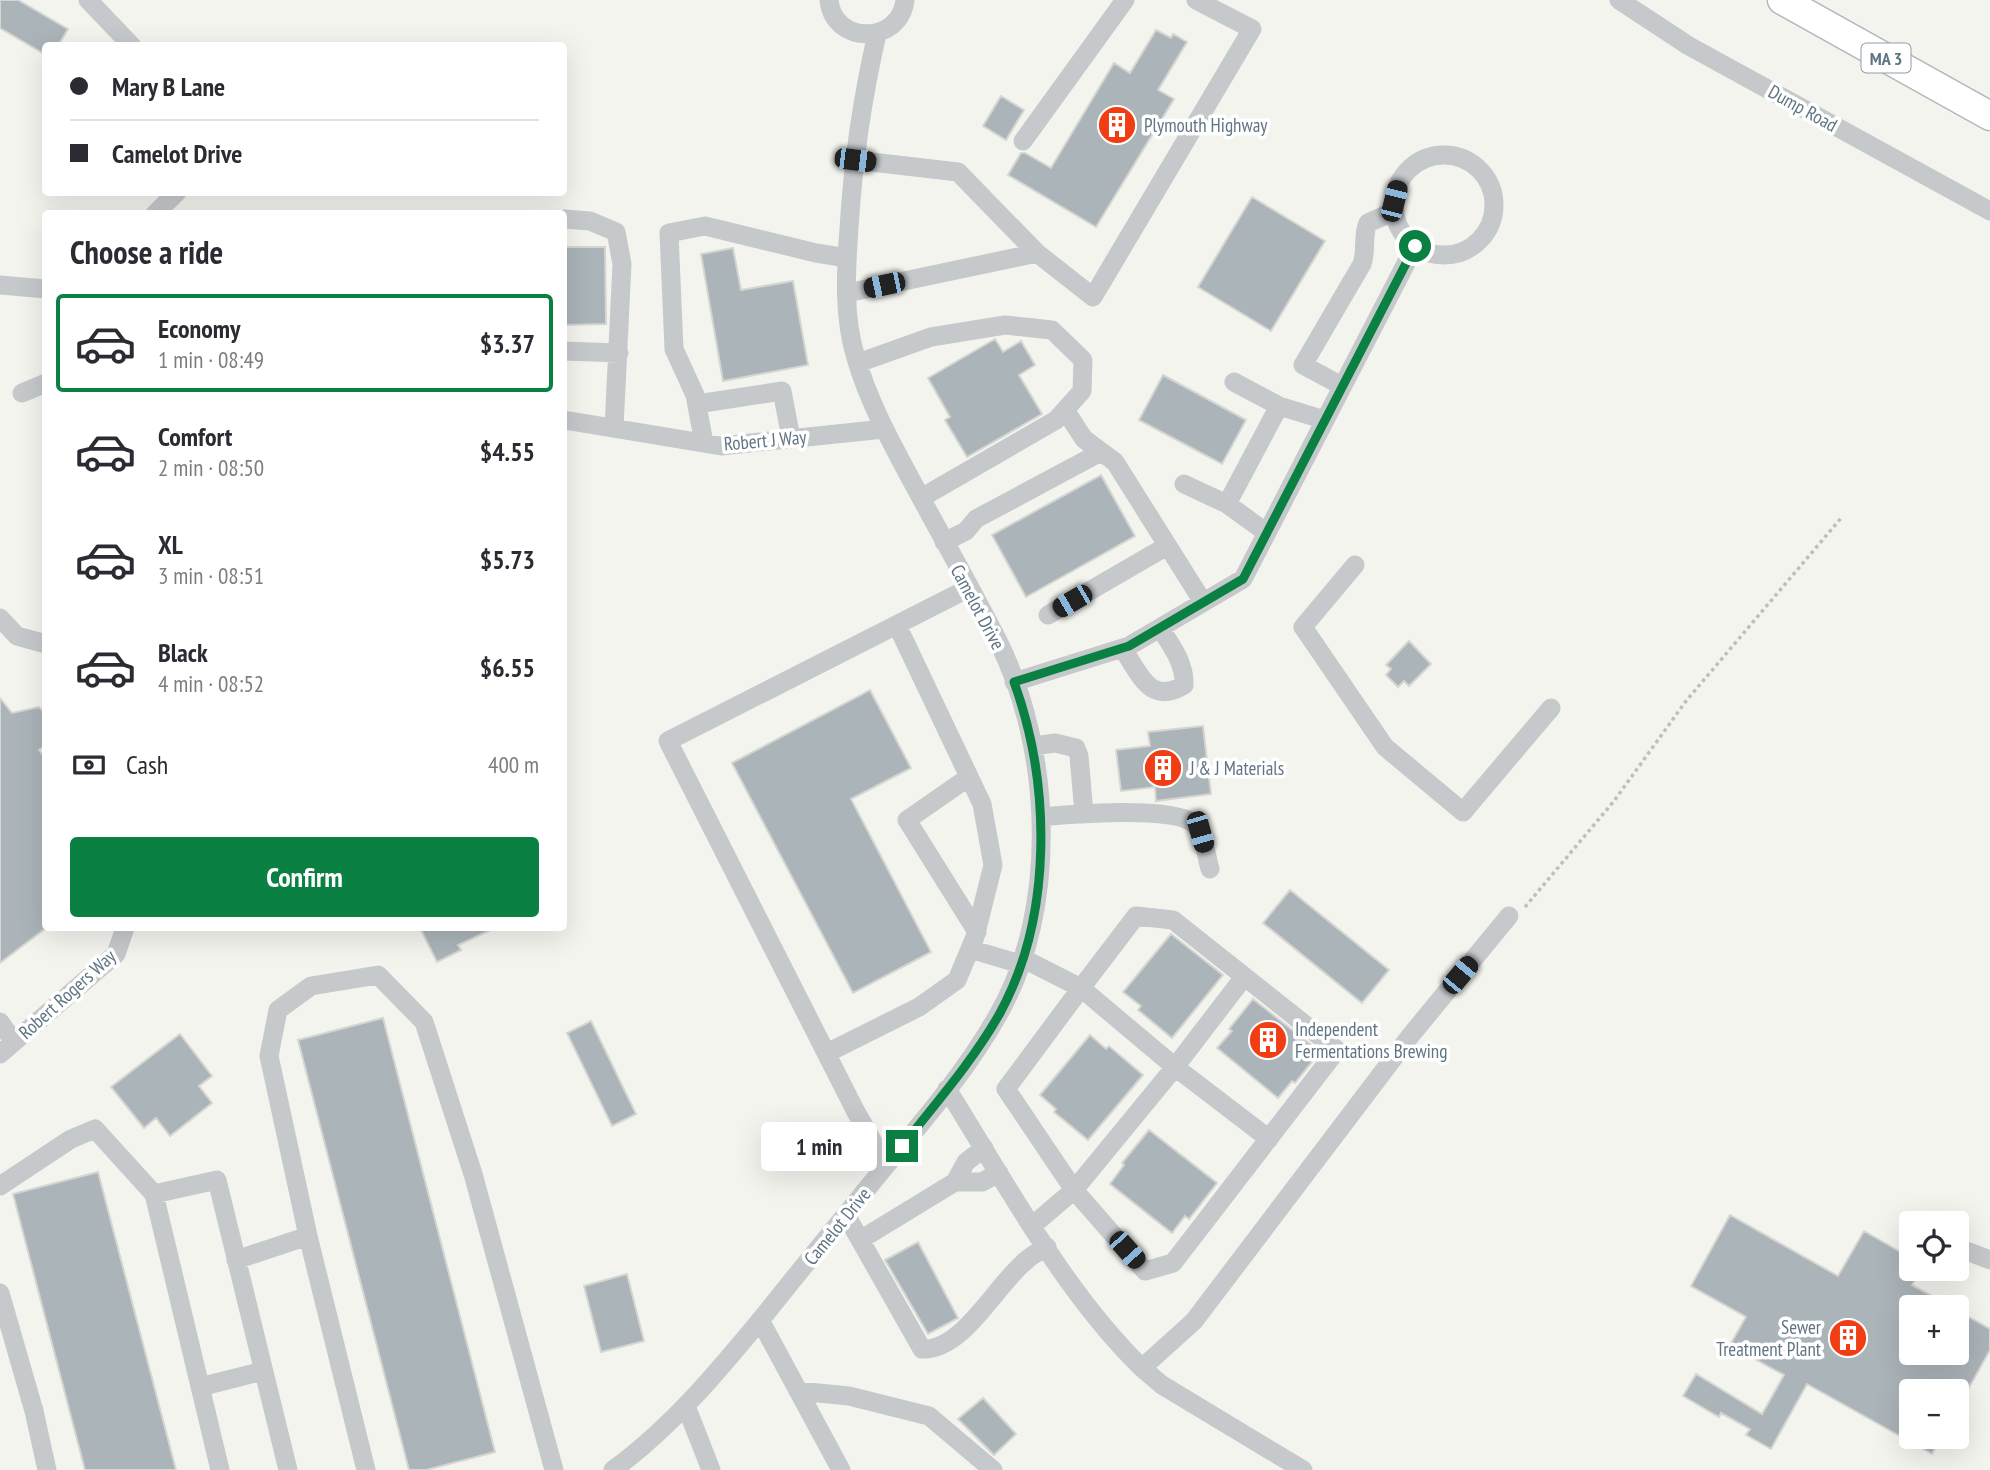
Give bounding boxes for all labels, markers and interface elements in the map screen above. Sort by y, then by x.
road number: MA 3 [1862,44,1910,72]
text: Mary B Lane [112,70,225,103]
street label: Dump Road [1764,79,1842,137]
building icon: Plymouth Highway [1096,104,1138,146]
place label: Plymouth Highway [1144,113,1268,137]
text: Camelot Drive [112,137,242,170]
car [833,147,878,173]
car [1379,178,1410,224]
route start [1399,230,1431,262]
text: Choose a ride [70,231,223,273]
car [862,270,907,300]
icon: car [74,312,137,375]
text: Economy [158,312,240,345]
text: $3.37 [480,327,535,360]
text: 1 min · 08:49 [158,345,264,374]
icon: car [74,420,137,483]
text: Comfort [158,420,232,453]
street label: Robert J Way [723,424,808,456]
text: $4.55 [480,435,535,468]
text: 2 min · 08:50 [158,453,264,482]
icon: car [74,528,137,591]
text: XL [158,528,183,561]
text: $5.73 [480,543,535,576]
street label: Camelot Drive [946,560,1010,654]
text: 3 min · 08:51 [158,561,264,590]
car [1049,581,1096,621]
icon: car [74,636,137,699]
text: Black [158,636,208,669]
text: $6.55 [480,651,535,684]
text: 4 min · 08:52 [158,669,264,698]
icon: cash [70,746,108,784]
building icon: J & J Materials [1142,747,1184,789]
text: Cash [126,748,168,781]
text: 400 m [488,750,539,779]
place label: J & J Materials [1189,756,1284,780]
car [1185,809,1216,855]
button: Confirm [70,837,539,917]
street label: Robert Rogers Way [13,944,121,1044]
car [1439,952,1482,998]
place label: Independent Fermentations Brewing [1295,1017,1447,1063]
building icon: Independent Fermentations Brewing [1247,1019,1289,1061]
callout: 1 min [762,1122,878,1170]
route end [886,1130,918,1162]
text: 1 min [796,1132,842,1161]
street label: Camelot Drive [799,1182,876,1270]
map controls [1899,1211,1969,1449]
button: locate [1899,1211,1969,1281]
car [1106,1227,1149,1273]
button: + [1899,1295,1969,1365]
place label: Sewer Treatment Plant [1716,1315,1822,1361]
building icon: Sewer Treatment Plant [1827,1317,1869,1359]
button: − [1899,1379,1969,1449]

